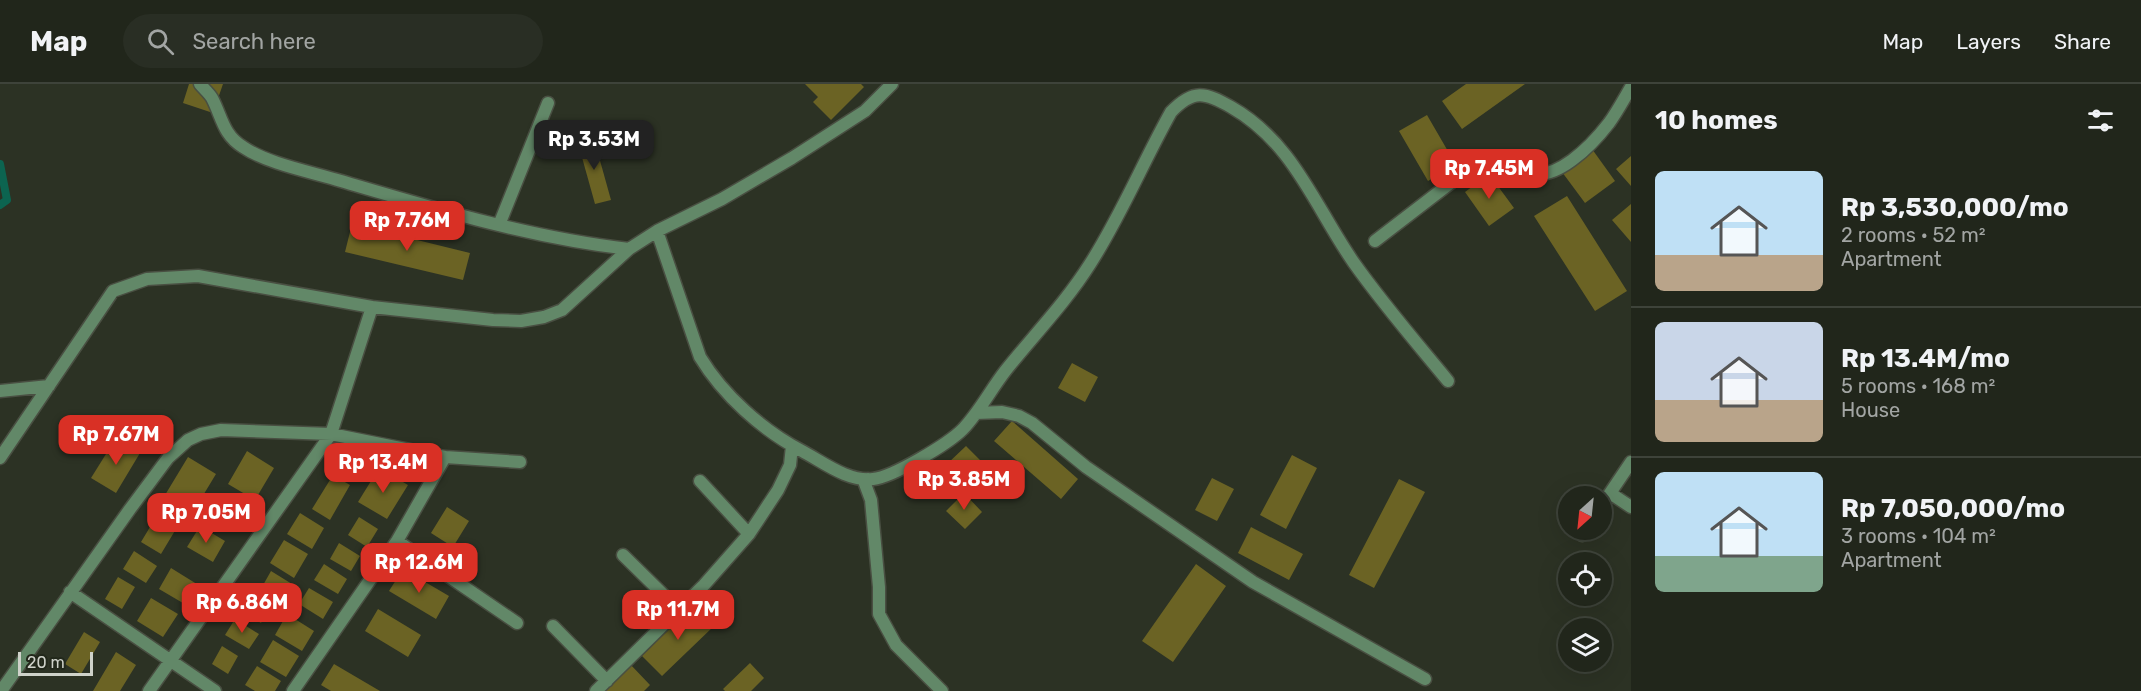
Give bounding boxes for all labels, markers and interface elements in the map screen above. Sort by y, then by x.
search box [123,14,543,68]
text: Map [30,25,87,58]
icon: search [144,25,177,58]
text: Search here [192,28,316,55]
text: Map [1882,29,1923,54]
text: Layers [1956,29,2021,54]
text: Share [2054,29,2111,54]
icon: filters [2084,104,2117,137]
text: 10 homes [1655,105,1778,136]
pin: Rp 3.53M [532,120,656,171]
text: Rp 3.53M [548,127,640,151]
pin: Rp 7.45M [1427,149,1551,200]
text: Rp 7.45M [1444,156,1534,180]
text: Rp 3,530,000/mo [1841,192,2069,223]
icon: home [1703,195,1775,267]
pin: Rp 7.76M [345,201,469,252]
text: Rp 7.76M [364,208,450,232]
text: 2 rooms · 52 m² [1841,223,1986,247]
text: Apartment [1841,247,1942,271]
text: Rp 13.4M/mo [1841,343,2010,374]
icon: home [1703,346,1775,418]
text: 5 rooms · 168 m² [1841,374,1995,398]
text: House [1841,398,1900,422]
pin: Rp 7.67M [54,415,178,466]
text: Rp 7.67M [73,422,159,446]
pin: Rp 13.4M [321,443,445,494]
text: Rp 13.4M [338,450,428,474]
pin: Rp 3.85M [902,460,1026,511]
text: Rp 3.85M [918,467,1010,491]
north arrow [1558,486,1612,540]
map controls [1558,486,1612,672]
pin: Rp 7.05M [144,493,268,544]
text: Rp 7,050,000/mo [1841,493,2065,524]
icon: home [1703,496,1775,568]
text: Rp 7.05M [161,500,251,524]
text: 3 rooms · 104 m² [1841,524,1996,548]
pin: Rp 12.6M [357,543,481,594]
text: Apartment [1841,548,1942,572]
text: Rp 12.6M [375,550,463,574]
button: locate [1558,552,1612,606]
pin: Rp 6.86M [180,583,304,634]
text: Rp 6.86M [196,590,288,614]
pin: Rp 11.7M [616,590,740,641]
text: Rp 11.7M [636,597,720,621]
button: layers [1558,618,1612,672]
scale bar [18,649,93,676]
text: 20 m [27,653,65,672]

